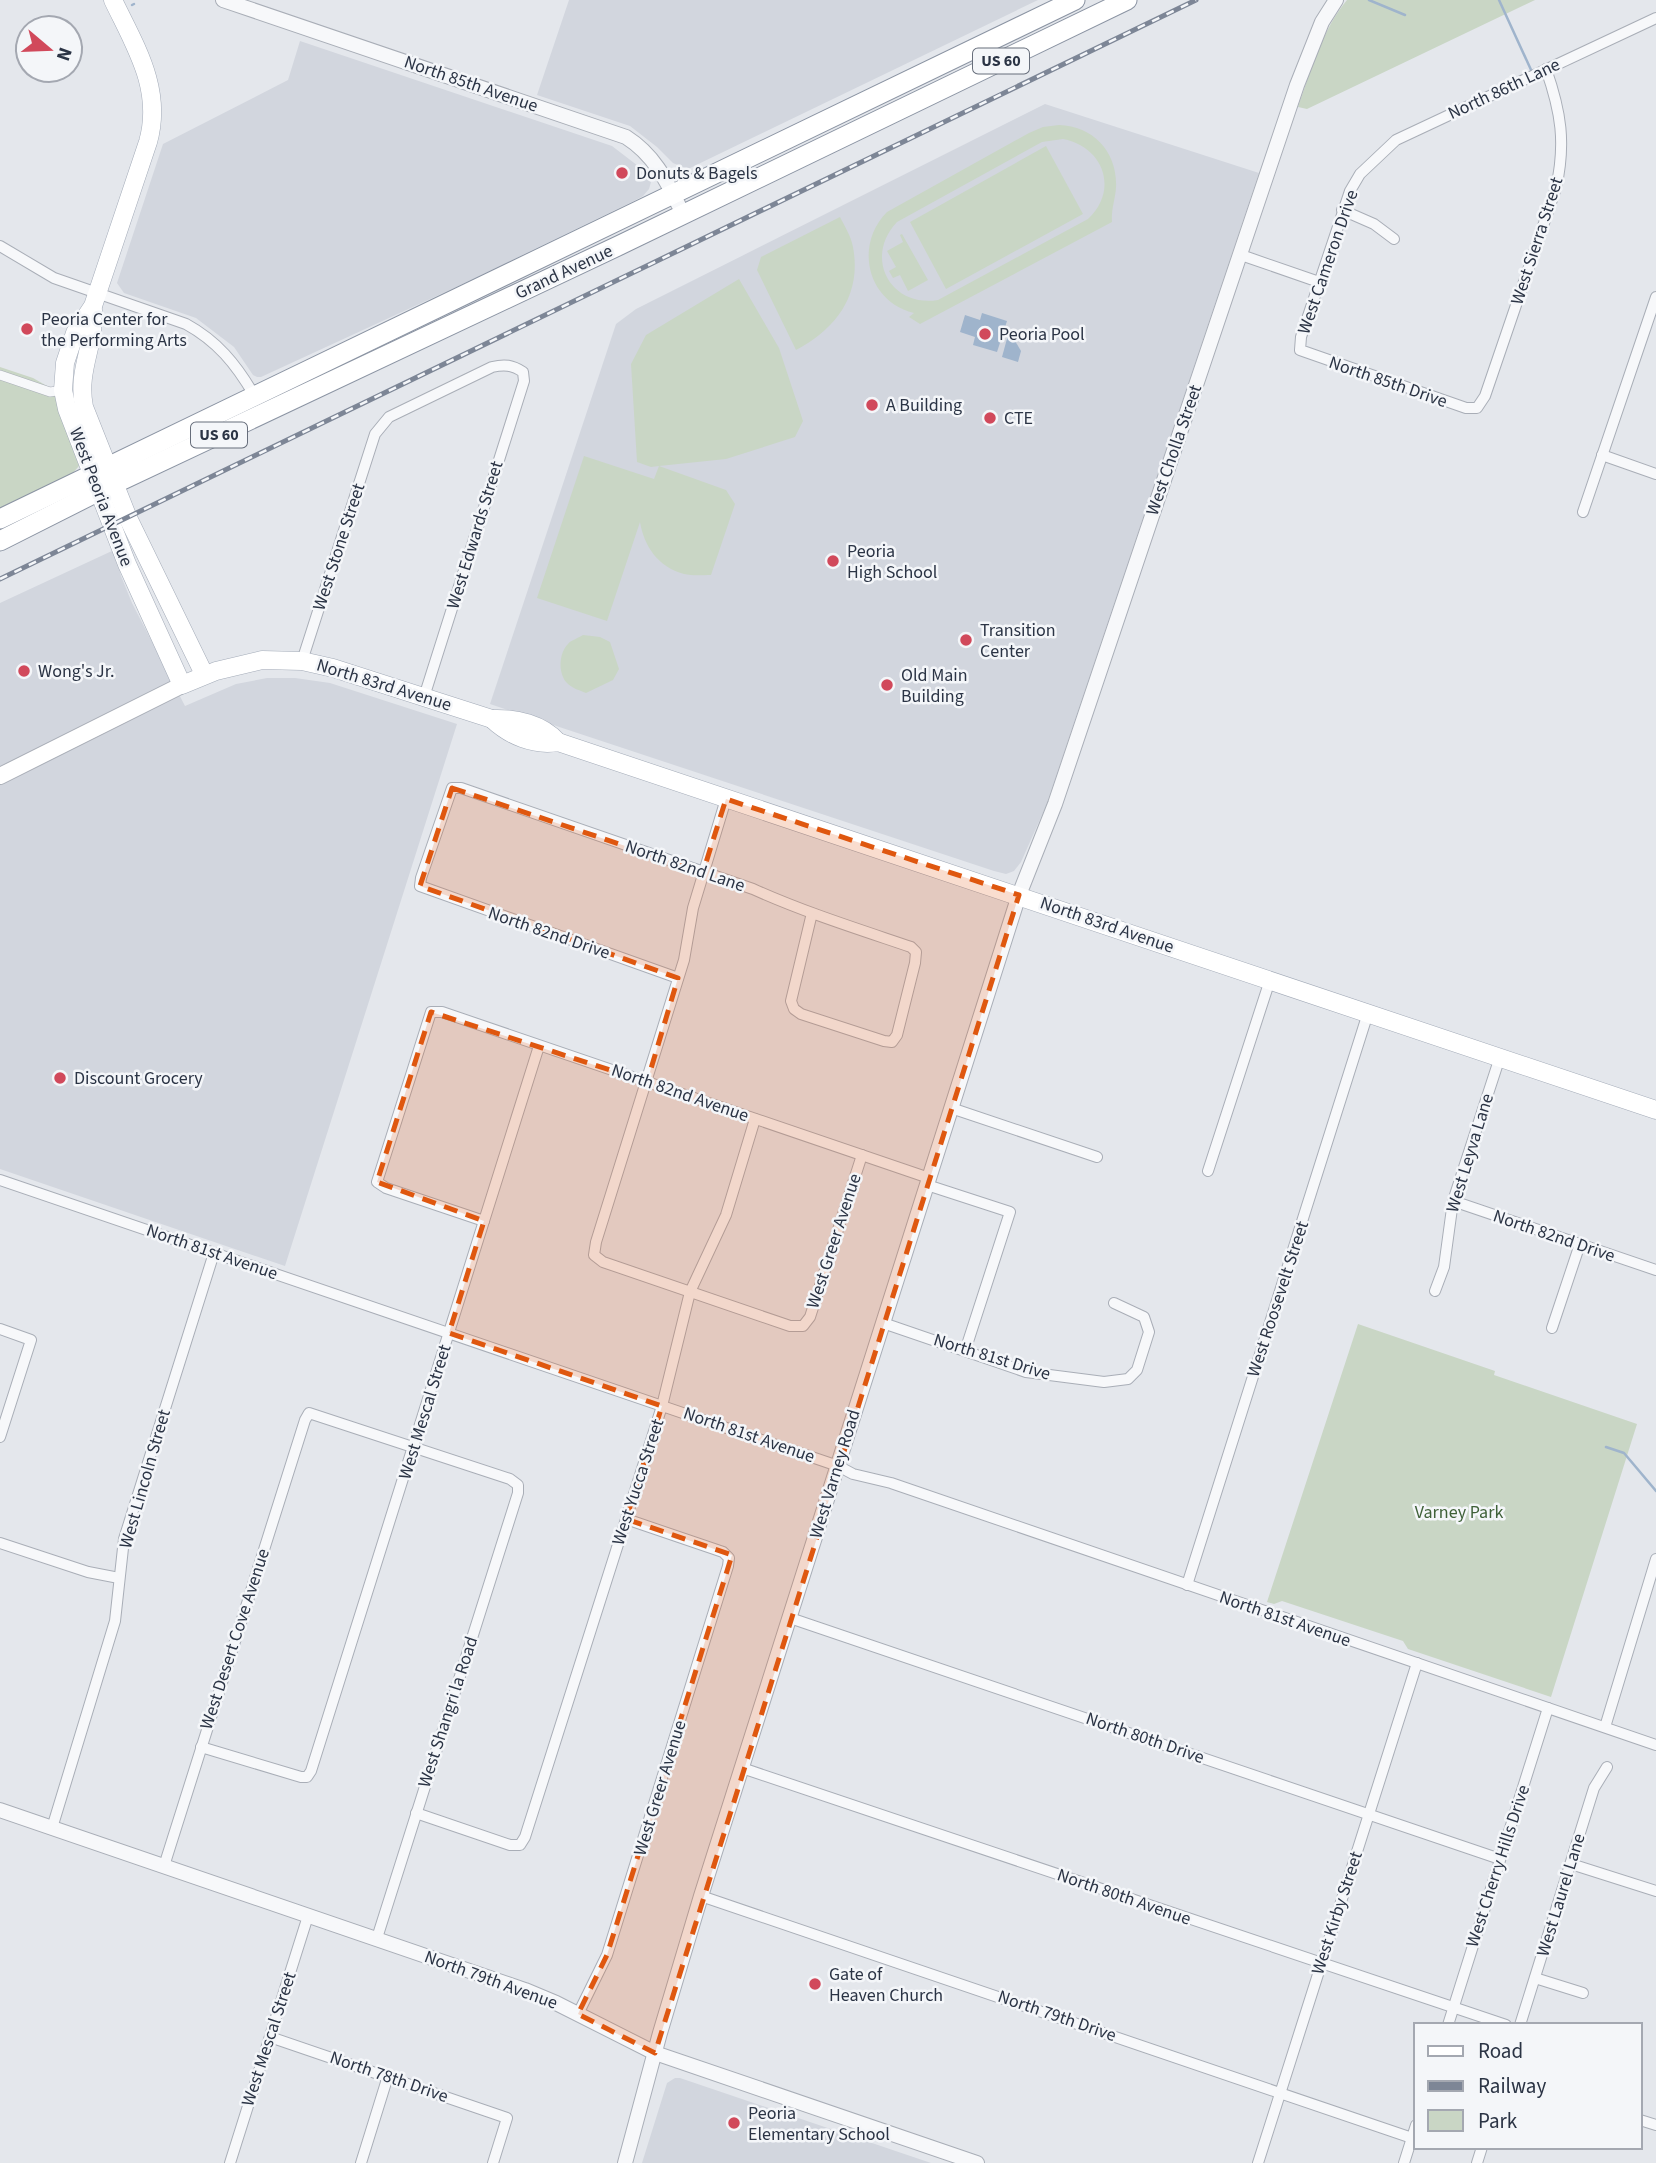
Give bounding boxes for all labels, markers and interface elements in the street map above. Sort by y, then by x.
north arrow [14,14,84,84]
text: N [49,44,78,64]
road number: US 60 [973,48,1029,74]
street label: North 85th Avenue [401,49,541,119]
street label: North 86th Lane [1444,52,1564,126]
place label: Donuts & Bagels [636,161,758,186]
marker: Donuts & Bagels [614,165,630,181]
street label: West Sierra Street [1505,174,1569,308]
street label: West Cameron Drive [1292,186,1364,338]
street label: Grand Avenue [511,238,617,305]
place label: Peoria Center for the Performing Arts [41,307,187,353]
marker: Peoria Center for the Performing Arts [19,321,35,337]
place label: Peoria Pool [999,322,1085,347]
marker: Peoria Pool [977,326,993,342]
street label: North 85th Drive [1326,350,1451,414]
street label: West Cholla Street [1140,381,1208,519]
place label: A Building [886,393,962,418]
marker: A Building [864,397,880,413]
place label: CTE [1004,406,1033,431]
marker: CTE [982,410,998,426]
road number: US 60 [191,422,247,448]
street label: West Peoria Avenue [63,424,139,570]
street label: West Edwards Street [441,458,509,612]
street label: West Stone Street [307,480,371,614]
place label: Peoria High School [847,539,937,585]
marker: Peoria High School [825,553,841,569]
place label: Transition Center [980,618,1056,664]
marker: Transition Center [958,632,974,648]
street label: North 83rd Avenue [313,653,455,717]
place label: Wong's Jr. [38,659,114,684]
marker: Wong's Jr. [16,663,32,679]
place label: Old Main Building [901,663,968,709]
marker: Old Main Building [879,677,895,693]
street label: North 82nd Lane [622,834,748,898]
street label: North 83rd Avenue [1037,890,1177,960]
street label: North 82nd Drive [485,900,613,966]
street label: North 82nd Avenue [608,1058,752,1128]
place label: Discount Grocery [74,1066,203,1091]
marker: Discount Grocery [52,1070,68,1086]
street label: West Leyva Lane [1440,1090,1500,1216]
street label: West Greer Avenue [800,1170,868,1312]
street label: North 82nd Drive [1490,1203,1618,1269]
street label: North 81st Avenue [143,1218,281,1286]
street label: West Roosevelt Street [1241,1218,1315,1380]
street label: North 81st Drive [931,1327,1054,1387]
street label: West Mescal Street [393,1341,457,1483]
street label: North 81st Avenue [680,1401,818,1469]
street label: West Lincoln Street [113,1406,177,1552]
street label: West Varney Road [804,1406,866,1542]
street label: West Yucca Street [606,1416,670,1548]
park label: Varney Park [1415,1500,1503,1525]
street label: West Desert Cove Avenue [194,1545,276,1733]
street label: North 81st Avenue [1216,1585,1354,1653]
street label: West Shangri la Road [412,1633,484,1791]
street label: North 80th Drive [1083,1706,1208,1770]
street label: West Greer Avenue [628,1717,692,1859]
street label: West Cherry Hills Drive [1460,1782,1536,1950]
street label: West Laurel Lane [1530,1830,1592,1960]
street label: West Kirby Street [1305,1848,1369,1978]
street label: North 80th Avenue [1054,1862,1194,1932]
street label: North 79th Avenue [421,1944,561,2016]
place label: Gate of Heaven Church [829,1962,943,2008]
street label: West Mescal Street [235,1969,303,2109]
marker: Gate of Heaven Church [807,1976,823,1992]
street label: North 79th Drive [995,1984,1120,2048]
legend [1414,2023,1642,2149]
text: Road [1478,2036,1523,2066]
street label: North 78th Drive [327,2045,452,2109]
text: Railway [1478,2071,1546,2101]
place label: Peoria Elementary School [748,2101,890,2147]
text: Park [1478,2106,1518,2136]
marker: Peoria Elementary School [726,2115,742,2131]

